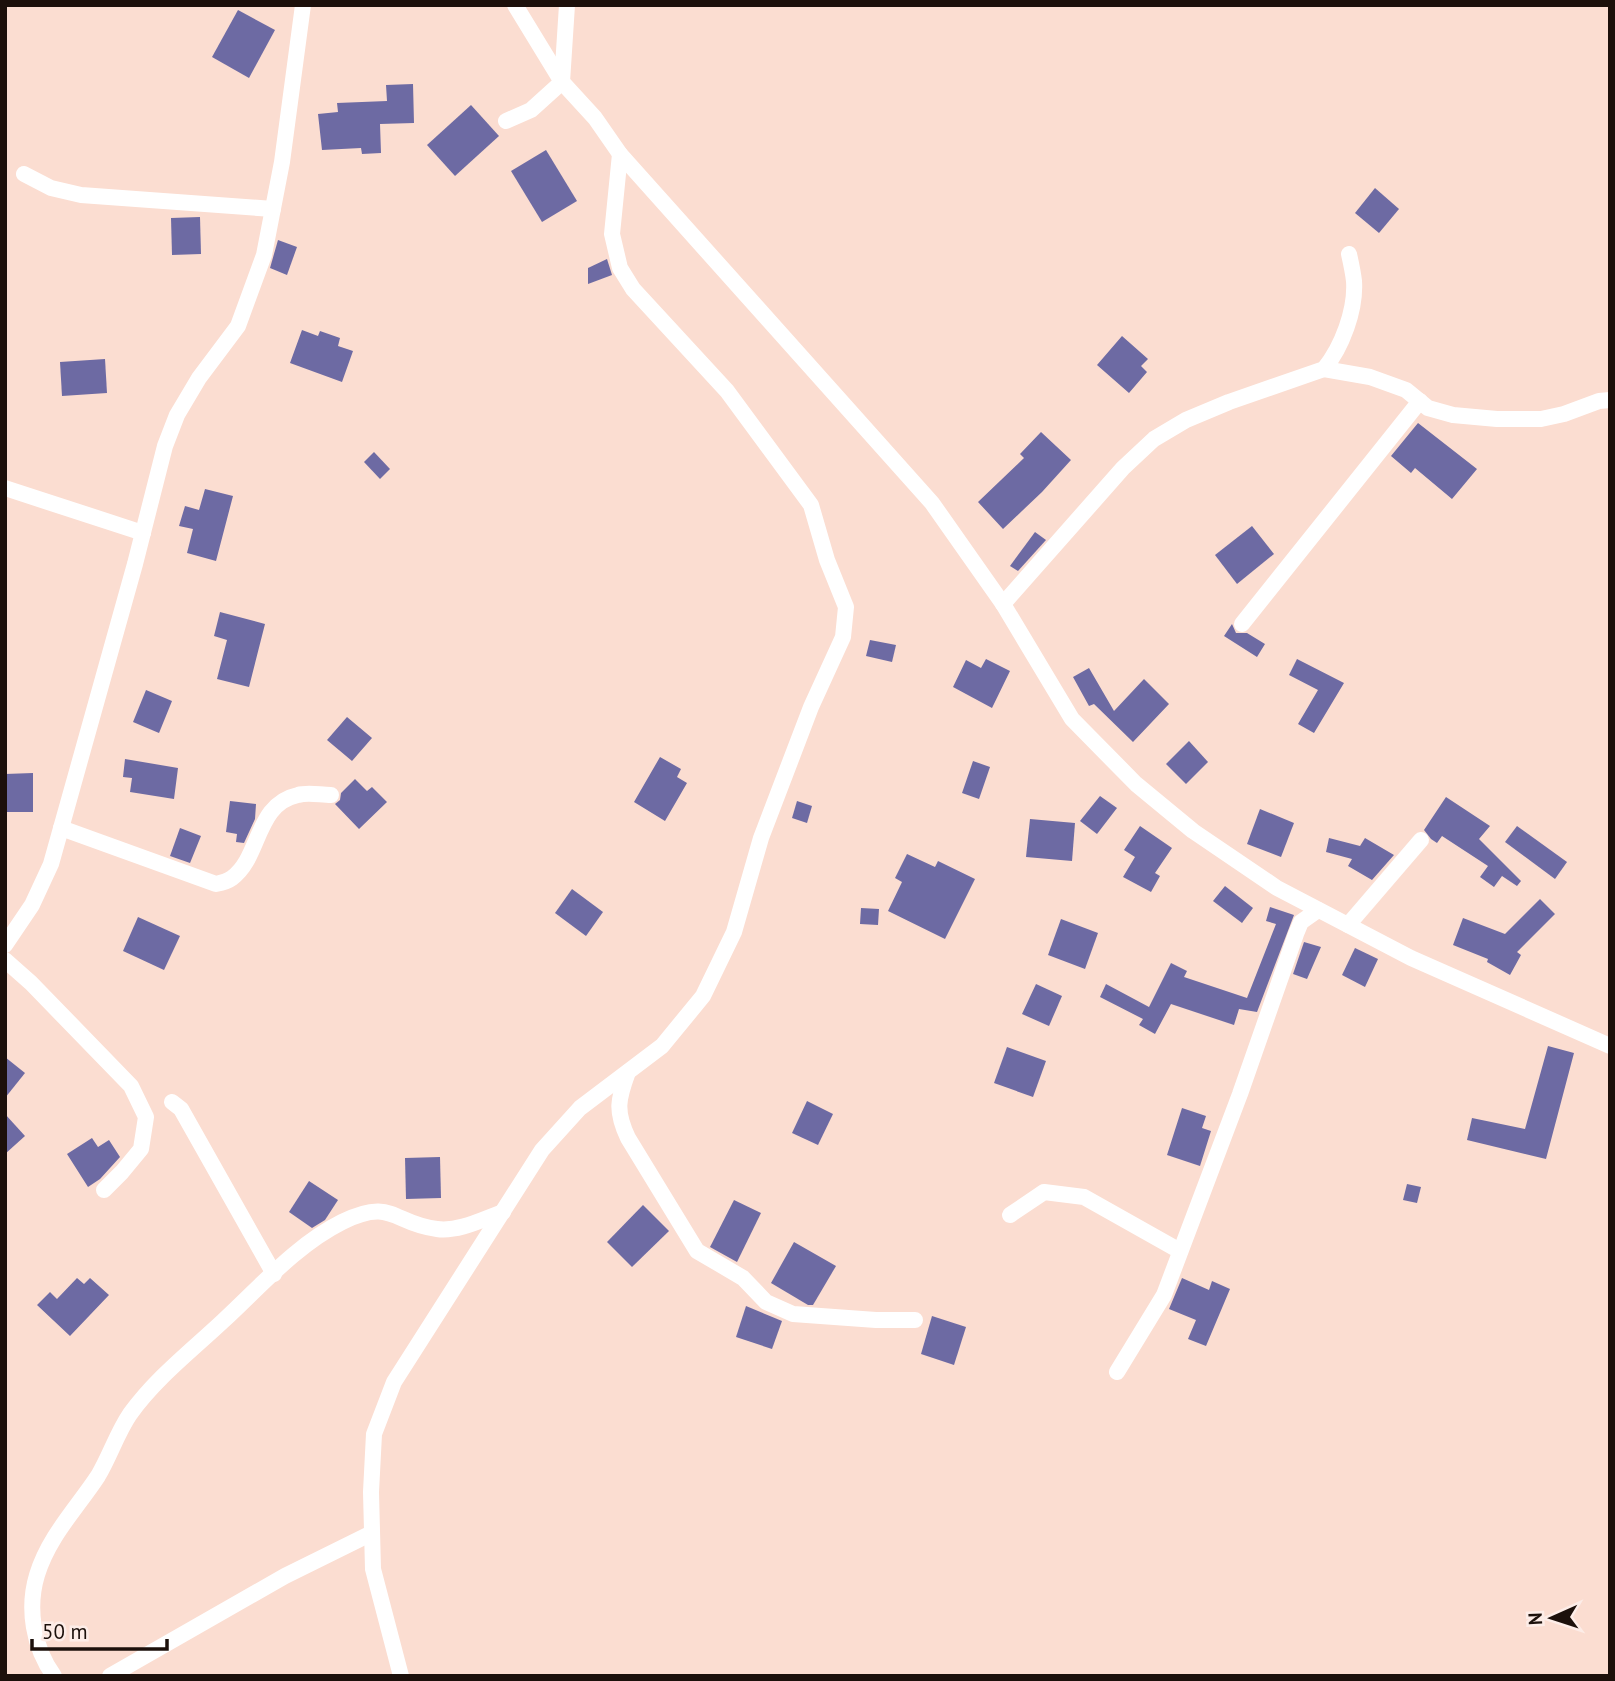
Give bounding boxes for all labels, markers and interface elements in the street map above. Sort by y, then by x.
north arrow [1517,1583,1587,1653]
scale bar [32,1608,166,1652]
text: N [1523,1612,1547,1626]
text: 50 m [42,1618,88,1645]

